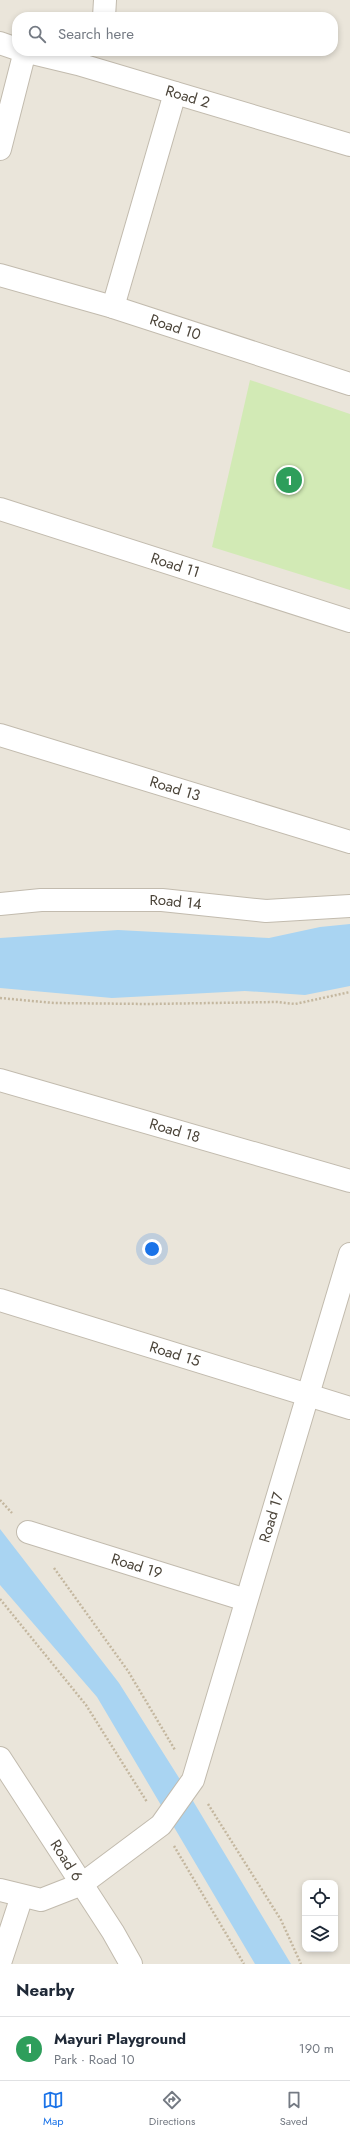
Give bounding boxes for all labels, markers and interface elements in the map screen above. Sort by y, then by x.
search box [12,12,338,56]
icon: search [26,23,48,45]
text: Search here [58,23,134,45]
street label: Road 2 [163,80,213,114]
street label: Road 10 [147,309,204,346]
pin: 1 [276,465,302,495]
street label: Road 11 [148,547,203,583]
street label: Road 13 [147,770,203,807]
street label: Road 14 [150,889,203,915]
street label: Road 18 [147,1113,203,1148]
your location [142,1239,162,1259]
street label: Road 15 [147,1336,203,1372]
street label: Road 17 [253,1490,289,1545]
street label: Road 19 [109,1548,165,1584]
street label: Road 6 [45,1835,88,1885]
map controls [302,1880,338,1952]
button: locate [302,1880,338,1916]
button: layers [302,1916,338,1952]
text: Nearby [16,1978,74,2002]
text: Mayuri Playground [54,2028,186,2050]
text: 1 [26,2039,32,2058]
text: 190 m [299,2039,334,2058]
text: Park · Road 10 [54,2050,134,2069]
tab: Map [42,2089,64,2129]
tab: Directions [149,2089,195,2129]
tab: Saved [280,2089,308,2129]

